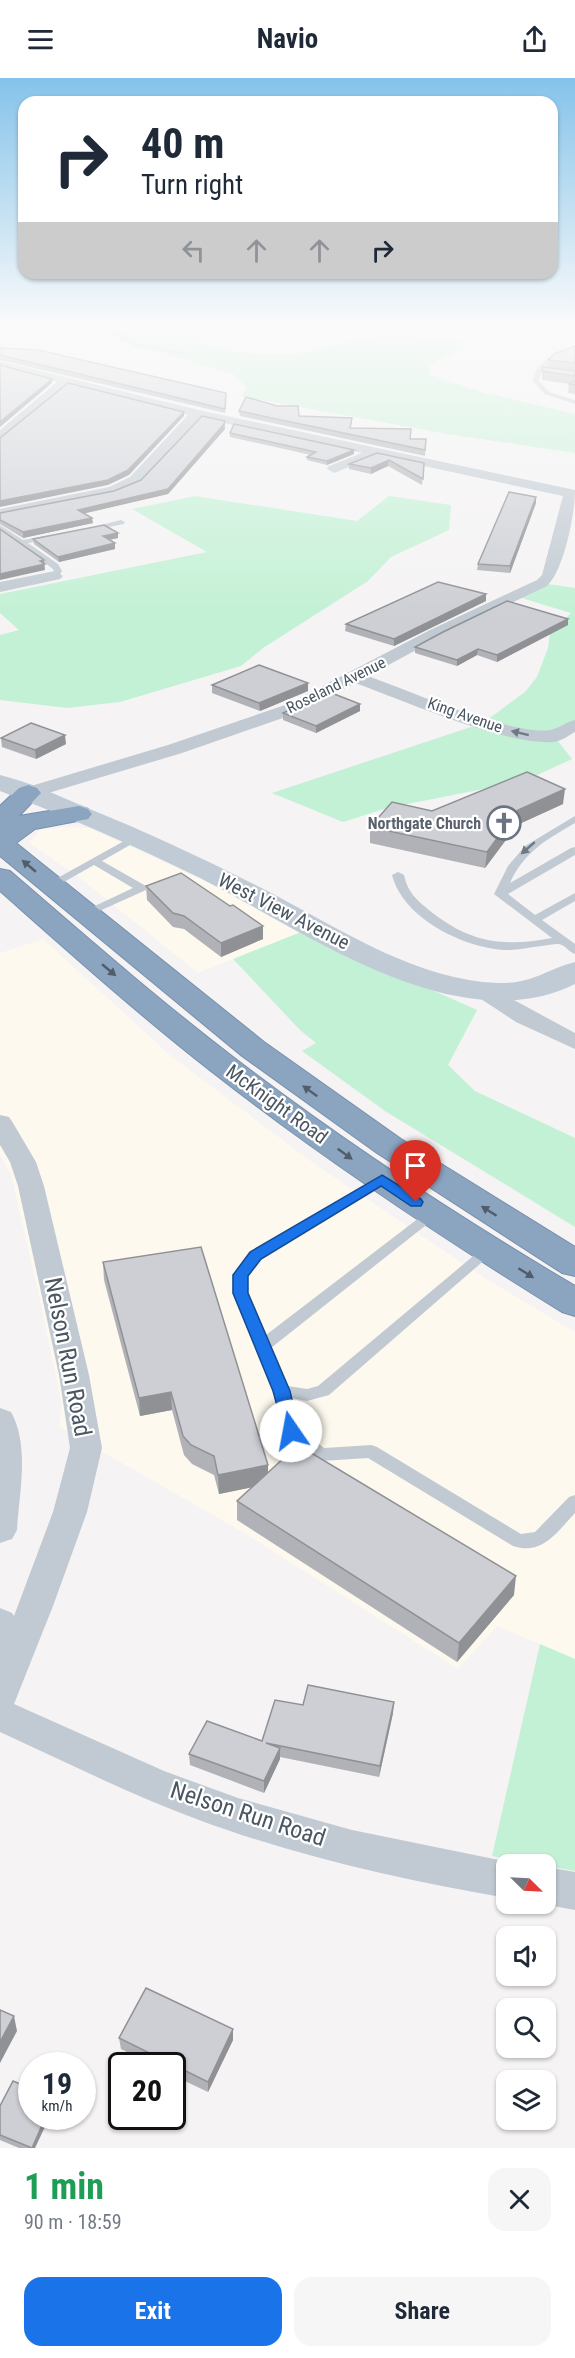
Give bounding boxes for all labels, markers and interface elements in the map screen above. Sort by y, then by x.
icon: menu [24,23,57,56]
text: Navio [257,23,318,55]
icon: share [518,23,551,56]
text: 40 m [141,119,224,168]
icon: right [42,120,120,198]
text: Turn right [141,169,243,201]
icon: left [177,234,210,267]
icon: ahead [240,234,273,267]
icon: ahead [303,234,336,267]
icon: right [366,234,399,267]
street label: Roseland Avenue [283,653,389,717]
street label: King Avenue [425,693,505,737]
one-way arrow [511,727,529,737]
church icon: Northgate Church [486,805,522,841]
place label: Northgate Church [368,814,481,833]
one-way arrow [521,841,536,855]
one-way arrow [21,860,37,873]
street label: West View Avenue [214,868,354,954]
one-way arrow [101,963,116,976]
street label: McKnight Road [222,1059,332,1149]
one-way arrow [303,1085,318,1097]
pin [390,1140,441,1202]
one-way arrow [337,1148,353,1160]
icon: arrive [399,1149,432,1182]
one-way arrow [481,1205,498,1216]
one-way arrow [518,1267,534,1278]
street label: Nelson Run Road [39,1275,97,1439]
position arrow [259,1399,323,1463]
street label: Nelson Run Road [167,1776,329,1852]
north arrow [496,1854,556,1914]
map controls [496,1854,556,2130]
button: sound [496,1926,556,1986]
button: search [496,1998,556,2058]
speed limit sign: 20 [108,2052,186,2130]
text: 19 [42,2066,72,2101]
button: layers [496,2070,556,2130]
text: km/h [42,2097,72,2115]
text: 1 min [24,2166,104,2208]
button: close [488,2168,551,2231]
text: 90 m · 18:59 [24,2210,122,2234]
button: Exit [24,2277,282,2346]
button: Share [294,2277,551,2346]

